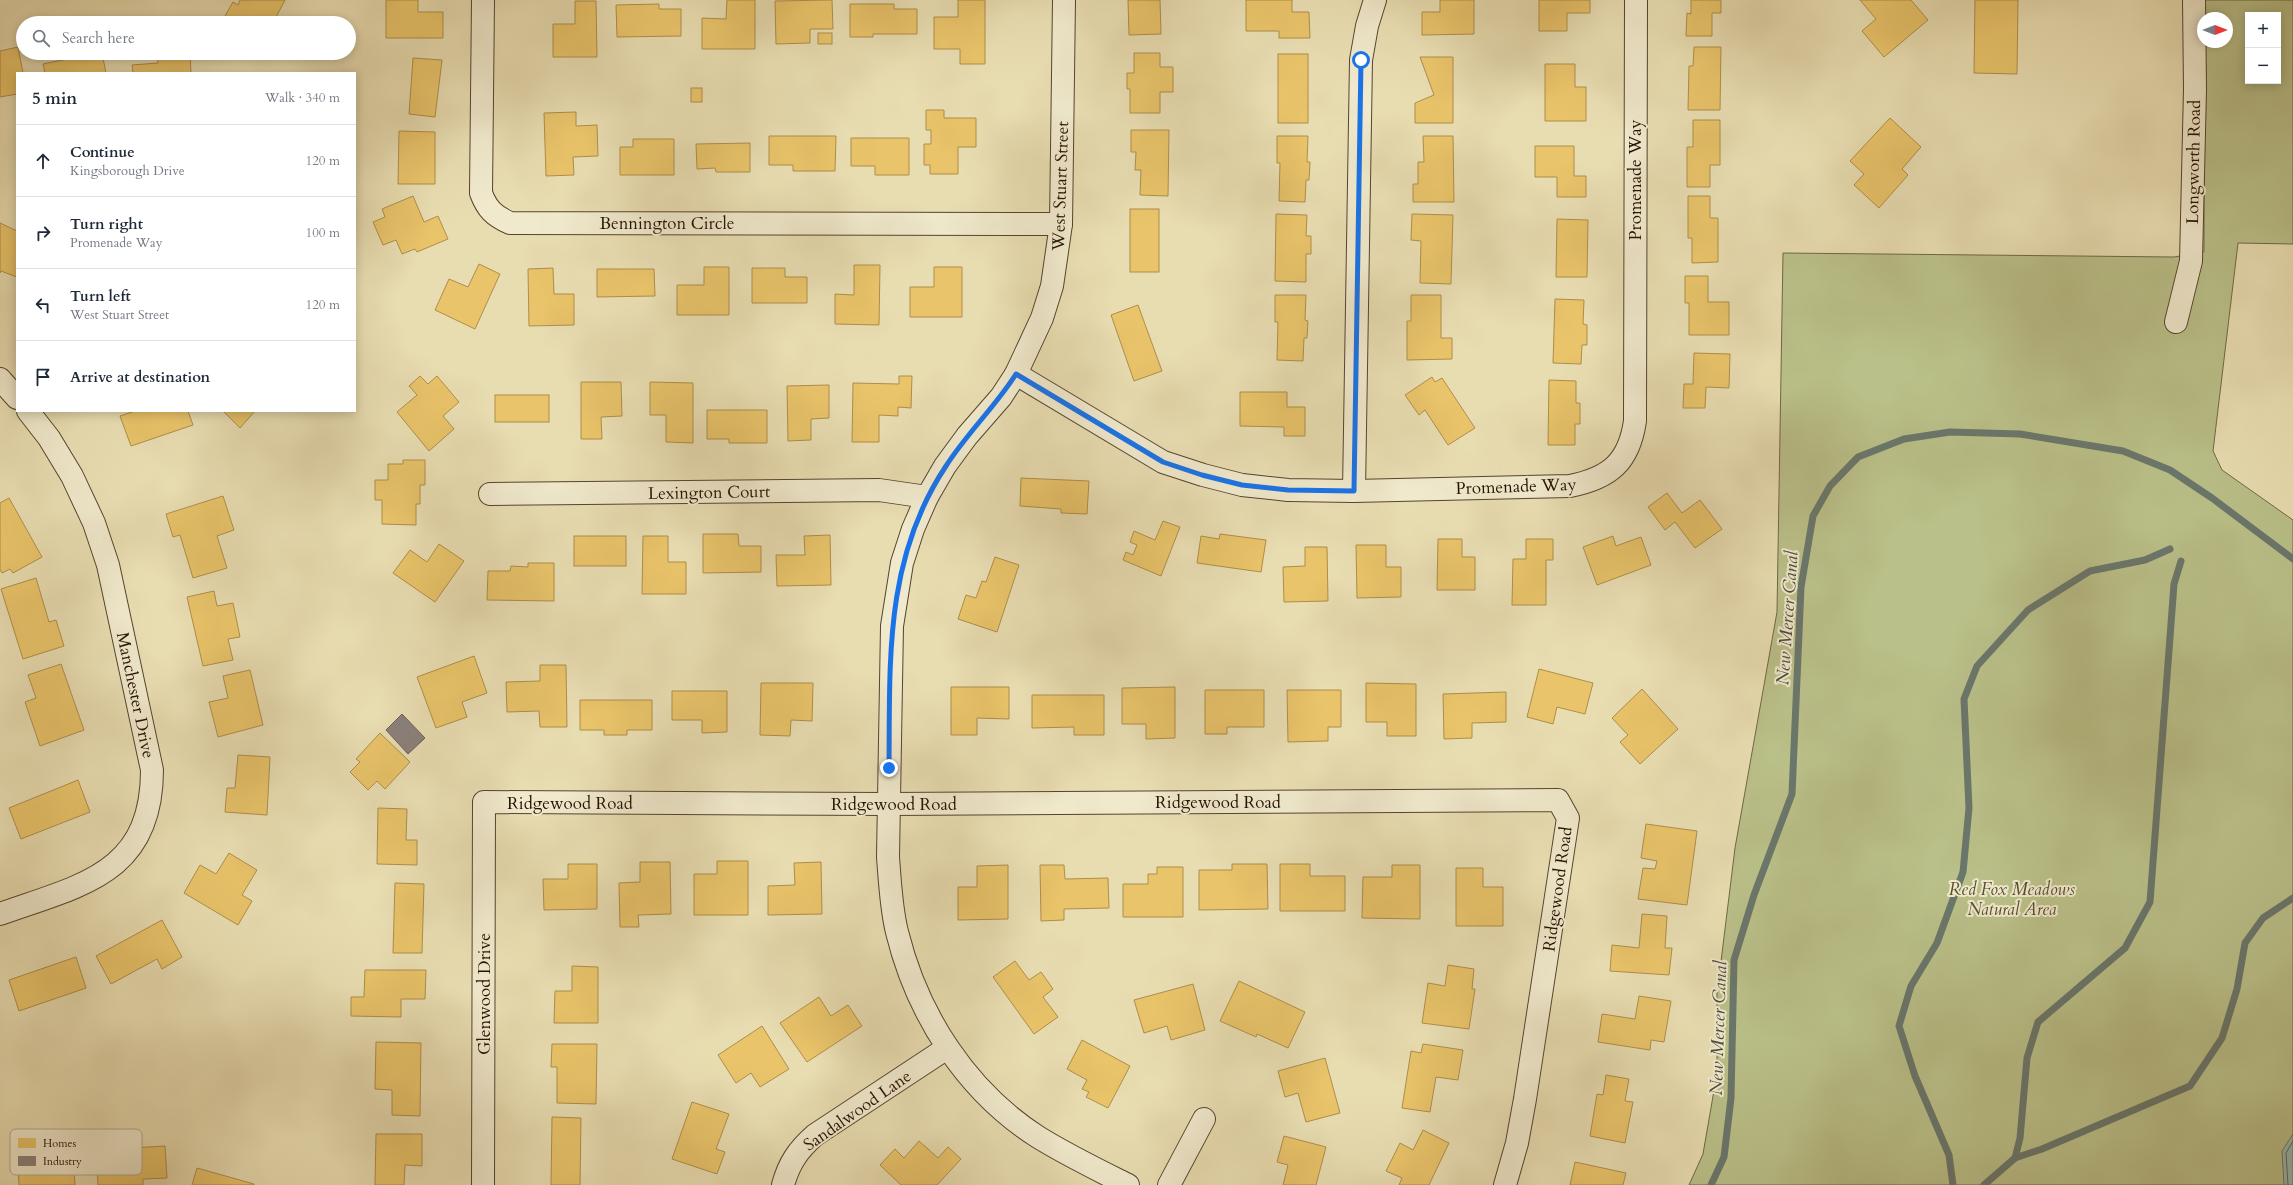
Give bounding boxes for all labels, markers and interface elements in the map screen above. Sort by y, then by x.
north arrow [2197,12,2233,48]
map controls [2245,12,2281,84]
button: + [2245,12,2281,48]
search box [16,16,356,60]
icon: search [30,27,52,49]
text: Search here [62,28,135,48]
button: − [2245,48,2281,84]
route start [1352,51,1370,69]
text: 5 min [32,87,77,110]
text: Walk · 340 m [265,89,340,107]
street label: Longworth Road [2181,100,2206,224]
street label: Promenade Way [1624,119,1647,240]
street label: West Stuart Street [1047,120,1074,252]
text: Continue [70,142,135,162]
icon: ahead [32,150,54,172]
text: 120 m [306,152,340,170]
text: Kingsborough Drive [70,162,185,180]
street label: Bennington Circle [599,212,735,235]
text: Turn right [70,214,143,234]
icon: right [32,222,54,244]
text: 100 m [306,224,340,242]
text: Promenade Way [70,234,163,252]
text: Turn left [70,286,131,306]
icon: left [32,294,54,316]
text: 120 m [306,296,340,314]
text: West Stuart Street [70,306,169,324]
icon: arrive [32,366,54,388]
text: Arrive at destination [70,367,210,387]
street label: Promenade Way [1455,473,1577,500]
street label: Lexington Court [648,480,771,505]
water label: New Mercer Canal [1770,549,1805,686]
street label: Manchester Drive [111,630,160,760]
route end [880,759,898,777]
street label: Ridgewood Road [1155,791,1281,814]
street label: Ridgewood Road [507,792,633,815]
street label: Ridgewood Road [831,793,957,816]
street label: Ridgewood Road [1537,825,1578,953]
park label: Red Fox Meadows Natural Area [1949,878,2075,921]
street label: Glenwood Drive [473,933,496,1055]
water label: New Mercer Canal [1704,959,1733,1096]
street label: Sandalwood Lane [799,1065,916,1156]
legend [10,1129,142,1175]
text: Homes [43,1136,76,1151]
text: Industry [43,1154,82,1169]

